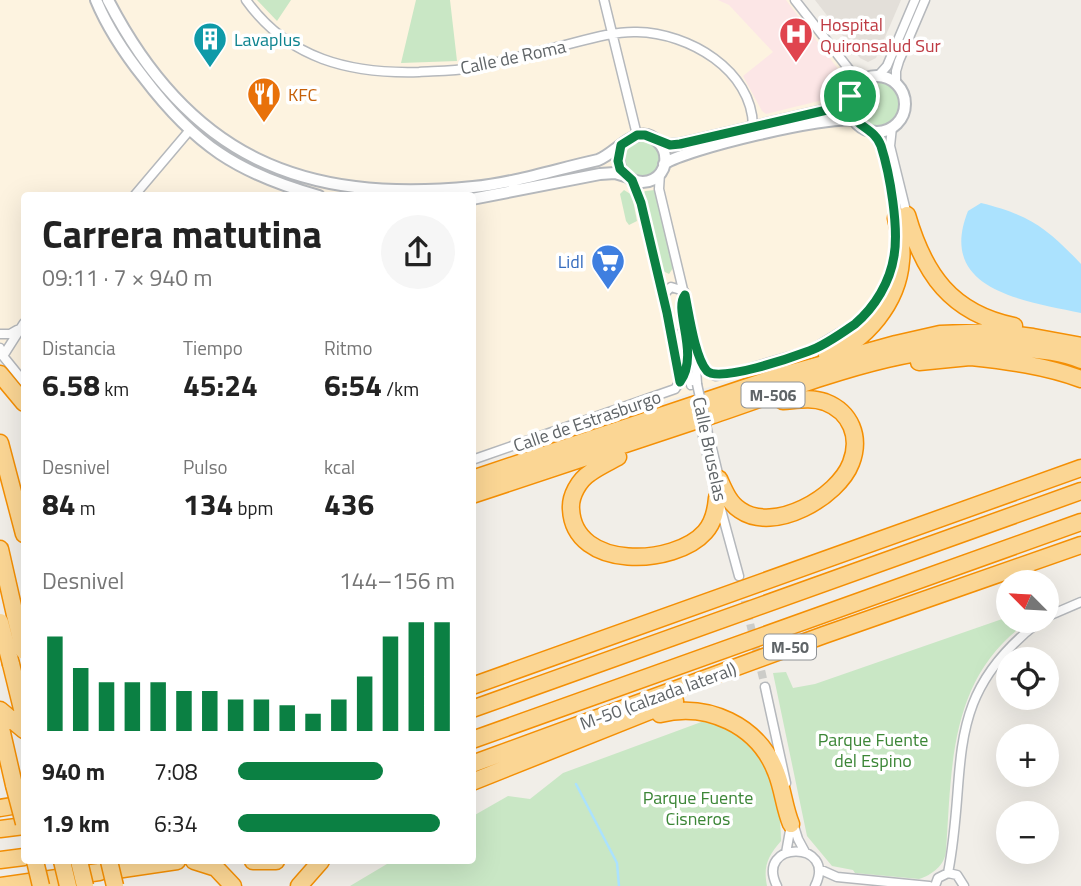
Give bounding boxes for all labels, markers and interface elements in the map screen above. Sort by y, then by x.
place label: Hospital Quironsalud Sur [820,11,941,59]
hospital icon: Hospital Quironsalud Sur [777,15,815,64]
building icon: Lavaplus [191,20,229,69]
place label: Lavaplus [234,26,301,53]
street label: Calle de Roma [458,33,568,81]
pin [820,66,880,126]
restaurant icon: KFC [245,75,283,124]
icon: arrive [831,77,869,115]
place label: KFC [288,81,318,108]
text: Carrera matutina [42,205,322,263]
button: share [381,215,455,289]
supermarket icon: Lidl [589,242,627,291]
place label: Lidl [558,248,584,275]
text: 09:11 · 7 × 940 m [42,260,212,295]
text: Distancia [42,333,116,362]
text: Tiempo [183,333,243,362]
text: Ritmo [324,333,372,362]
text: 6.58 [42,362,100,408]
text: 45:24 [183,362,258,408]
text: 6:54 [324,362,382,408]
text: km [100,374,129,403]
text: /km [382,374,419,403]
road number: M-506 [742,382,804,408]
street label: Calle de Estrasburgo [509,383,665,459]
street label: Calle Bruselas [686,394,734,504]
text: Desnivel [42,452,110,481]
text: Pulso [183,452,228,481]
text: kcal [324,452,355,481]
text: 84 [42,481,76,527]
text: 134 [183,481,233,527]
text: 436 [324,481,374,527]
text: m [76,493,96,522]
text: bpm [233,493,273,522]
text: Desnivel [42,563,124,598]
text: 144–156 m [339,563,455,598]
north arrow [996,570,1059,634]
map controls [996,570,1059,864]
road number: M-50 [764,634,816,660]
button: locate [996,647,1059,710]
street label: M-50 (calzada lateral) [576,655,740,737]
button: + [996,724,1059,787]
park label: Parque Fuente del Espino [818,726,928,774]
text: 940 m [42,754,105,789]
text: 7:08 [154,754,198,789]
park label: Parque Fuente Cisneros [643,784,753,832]
button: − [996,801,1059,864]
text: 1.9 km [42,806,110,841]
text: 6:34 [154,806,198,841]

